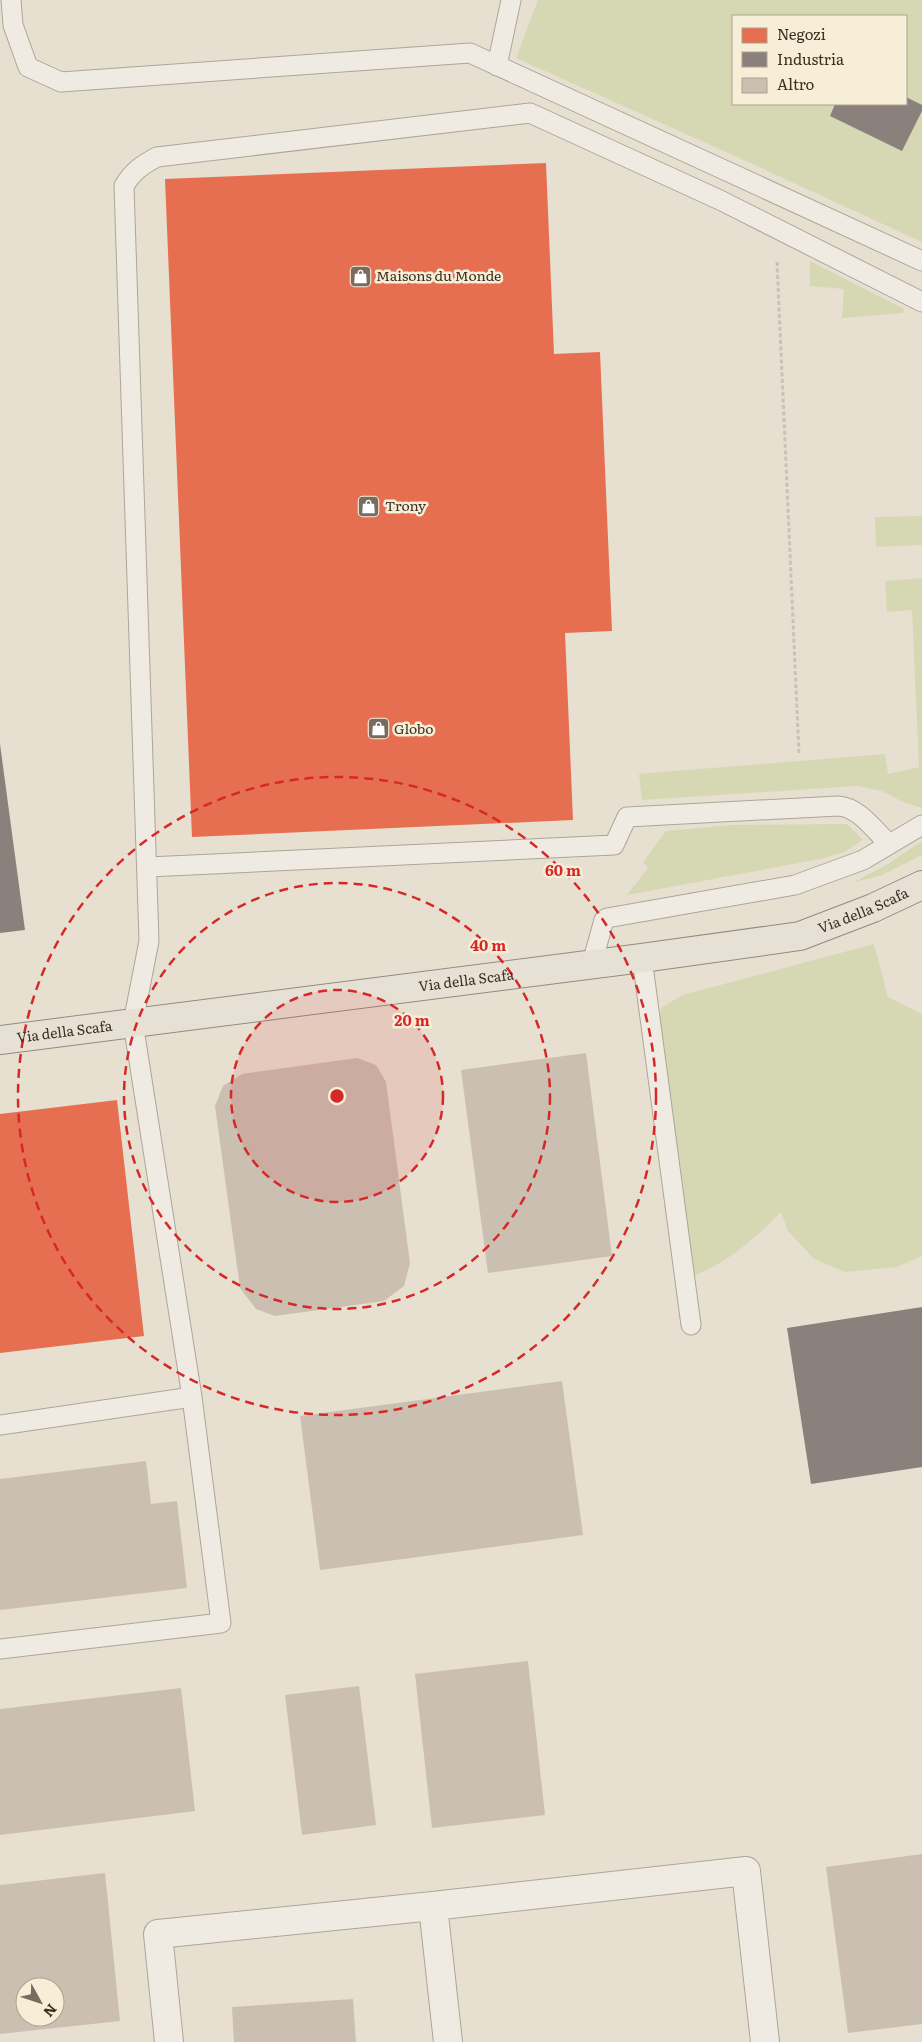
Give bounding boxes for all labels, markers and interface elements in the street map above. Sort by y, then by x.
legend [732,15,907,105]
text: Negozi [777,22,826,45]
text: Industria [777,47,845,70]
text: Altro [777,72,815,95]
shop icon: Maisons du Monde [348,264,372,288]
place label: Maisons du Monde [376,265,501,285]
shop icon: Trony [357,494,381,518]
place label: Trony [385,495,427,515]
shop icon: Globo [366,717,390,741]
place label: Globo [394,718,434,738]
text: 60 m [545,858,581,881]
street label: Via della Scafa [815,882,912,937]
text: 40 m [470,933,506,956]
street label: Via della Scafa [417,963,516,995]
text: 20 m [394,1008,430,1031]
street label: Via della Scafa [15,1015,114,1047]
centre of rings [328,1087,346,1105]
north arrow [15,1977,65,2027]
text: N [39,2000,62,2022]

